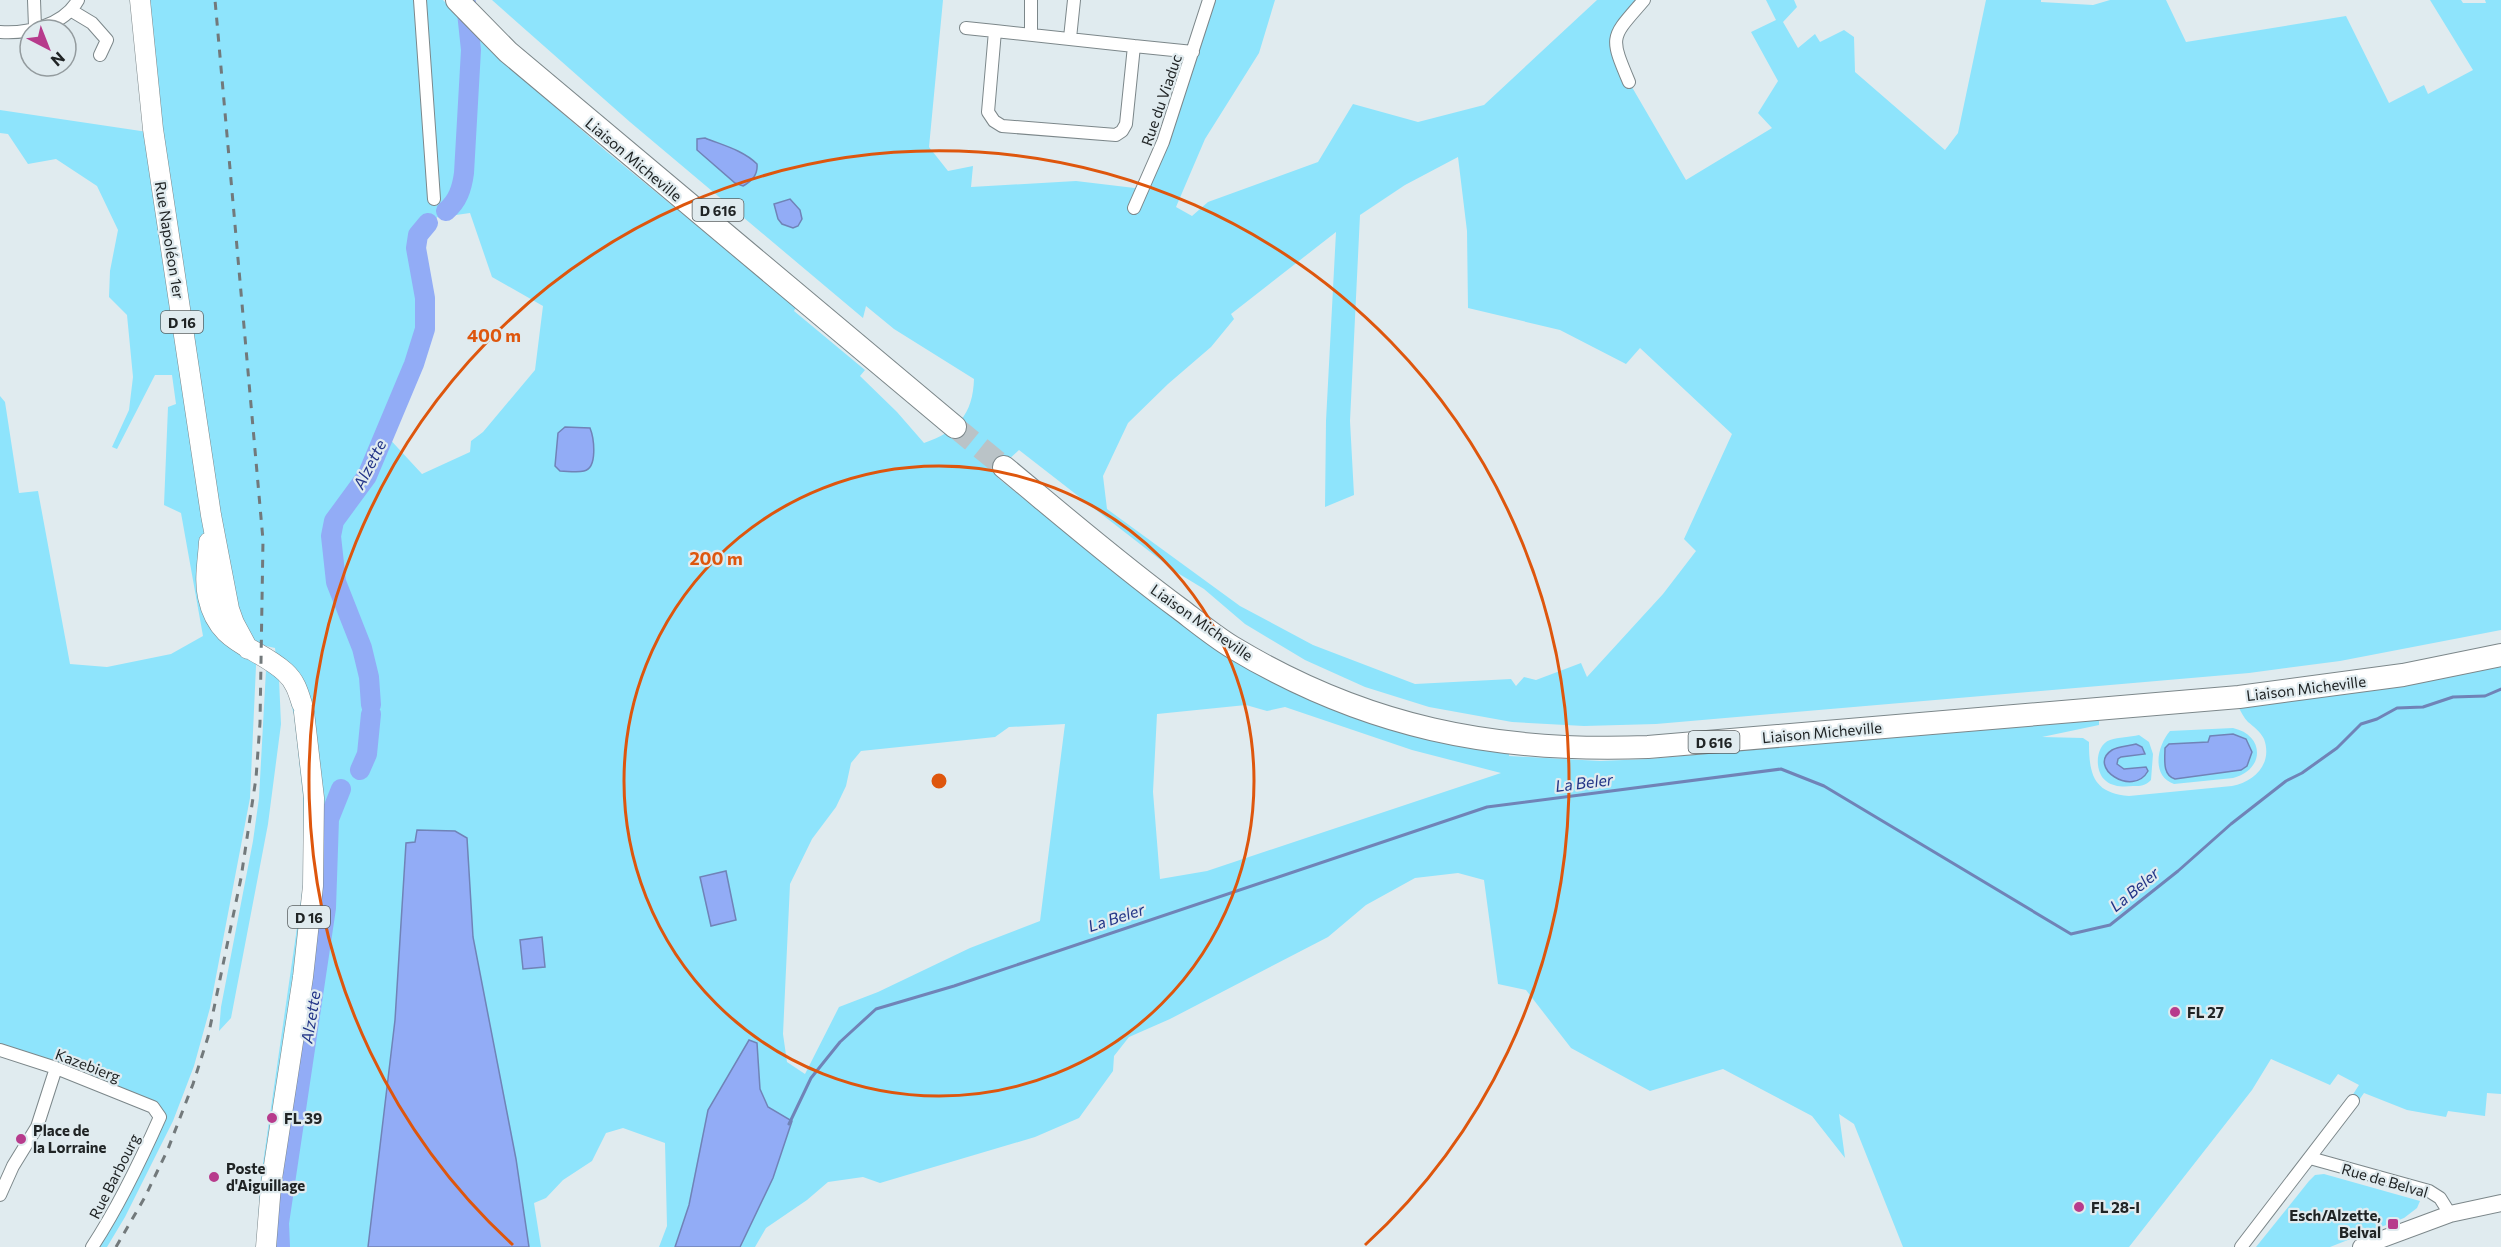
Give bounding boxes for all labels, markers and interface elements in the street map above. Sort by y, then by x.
north arrow [18,18,78,78]
text: N [48,48,69,71]
street label: Rue du Viaduc [1137,52,1185,148]
street label: Liaison Micheville [582,113,686,205]
street label: Rue Napoléon 1er [152,180,188,300]
road number: D 616 [692,199,744,221]
road number: D 16 [161,311,203,333]
text: 400 m [467,324,521,346]
water label: Alzette [348,436,390,493]
text: 200 m [689,547,743,569]
street label: Liaison Micheville [1148,580,1257,664]
street label: Liaison Micheville [2245,672,2367,704]
street label: Liaison Micheville [1761,718,1883,746]
road number: D 616 [1688,731,1740,753]
water label: La Beler [1554,769,1615,795]
centre of rings [929,771,949,791]
water label: La Beler [2106,863,2163,915]
water label: La Beler [1085,899,1147,935]
road number: D 16 [288,906,330,928]
water label: Alzette [296,989,324,1046]
place label: FL 27 [2187,1003,2224,1021]
marker: FL 27 [2168,1005,2182,1019]
street label: Kazebierg [53,1044,123,1086]
place label: FL 39 [284,1109,322,1127]
marker: FL 39 [265,1111,279,1125]
place label: Place de la Lorraine [33,1121,107,1156]
street label: Rue Barbourg [85,1130,143,1222]
marker: Place de la Lorraine [14,1132,28,1146]
place label: Poste d'Aiguillage [226,1159,305,1194]
street label: Rue de Belval [2340,1159,2430,1201]
marker: Poste d'Aiguillage [207,1170,221,1184]
place label: FL 28-I [2091,1198,2140,1216]
marker: FL 28-I [2072,1200,2086,1214]
place label: Esch/Alzette, Belval [2289,1206,2381,1241]
marker: Esch/Alzette, Belval [2386,1217,2400,1231]

